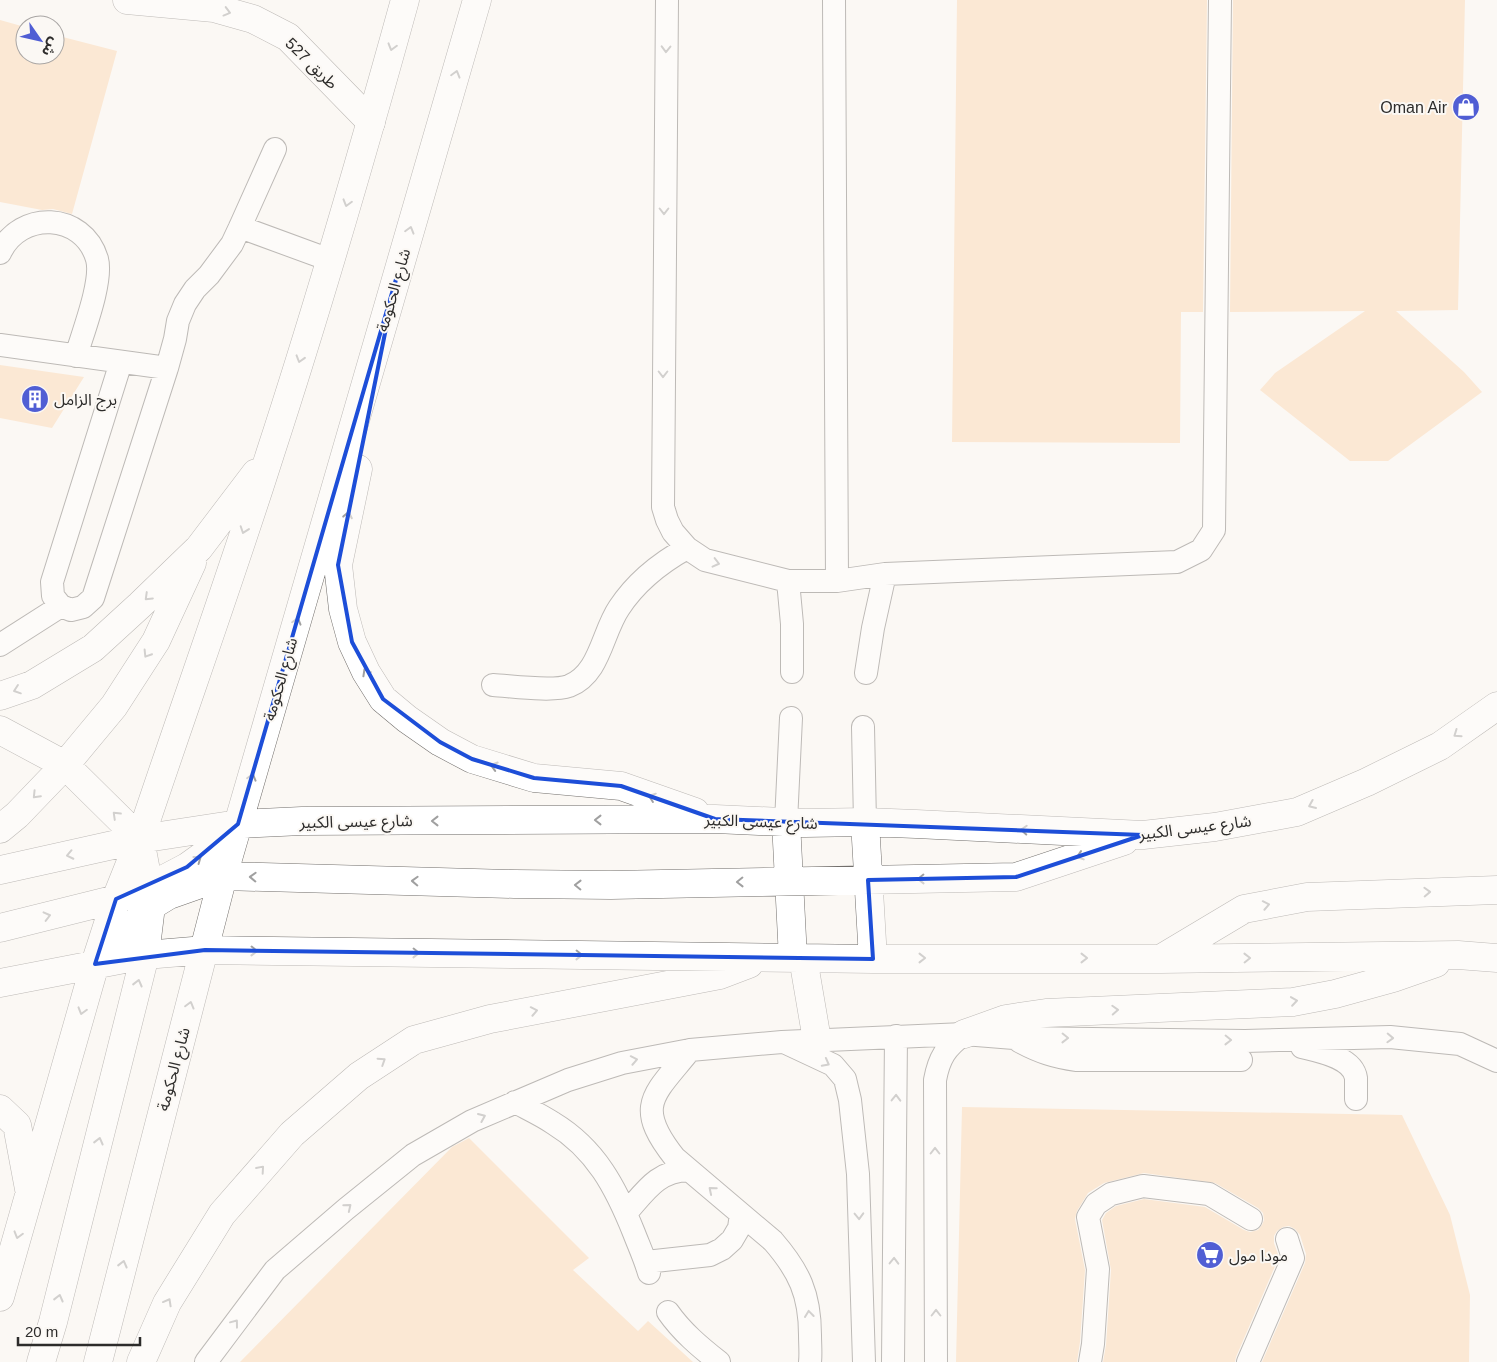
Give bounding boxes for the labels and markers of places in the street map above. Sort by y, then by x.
shop icon: Oman Air [1451,92,1481,122]
place label: Oman Air [1380,99,1448,116]
building icon: برج الزامل [20,384,50,414]
place label: برج الزامل [54,391,117,412]
supermarket icon: مودا مول [1195,1240,1225,1270]
place label: مودا مول [1229,1247,1288,1266]

